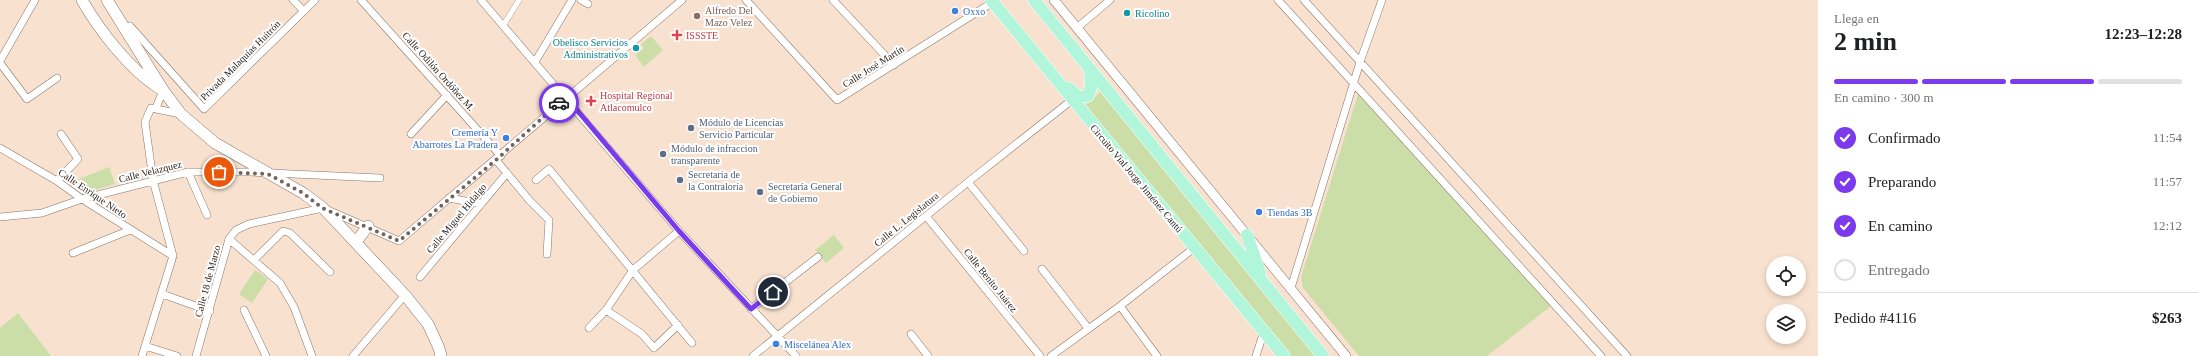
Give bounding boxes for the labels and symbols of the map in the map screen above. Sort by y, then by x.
place label: Alfredo Del Mazo Velez [705,5,753,28]
marker: Oxxo [950,6,960,16]
place label: Oxxo [963,6,985,17]
marker: Ricolino [1122,8,1132,18]
place label: Ricolino [1135,8,1169,19]
marker: Alfredo Del Mazo Velez [692,11,702,21]
street label: Privada Malaquías Huitrón [198,18,283,103]
marker: ISSSTE [671,29,683,41]
street label: Calle Odilón Ordóñez M. [400,30,477,113]
place label: ISSSTE [686,30,718,41]
place label: Obelisco Servicios Administrativos [553,37,628,60]
marker: Obelisco Servicios Administrativos [631,43,641,53]
street label: Calle José Martín [840,43,906,90]
courier [539,83,579,123]
place label: Hospital Regional Atlacomulco [600,90,673,113]
marker: Hospital Regional Atlacomulco [585,95,597,107]
place label: Módulo de Licencias Servicio Particular [699,117,784,140]
street label: Circuito Vial Jorge Jiménez Cantú [1088,122,1185,234]
marker: Módulo de Licencias Servicio Particular [686,123,696,133]
place label: Cremería Y Abarrotes La Pradera [412,127,499,150]
marker: Cremería Y Abarrotes La Pradera [501,133,511,143]
place label: Módulo de infraccion transparente [671,143,758,166]
marker: Módulo de infraccion transparente [658,149,668,159]
pin [202,155,236,189]
street label: Calle Velazquez [117,158,183,185]
street label: Calle Enrique Nieto [56,166,129,220]
place label: Secretaria de la Contraloría [688,169,744,192]
marker: Secretaria de la Contraloría [675,175,685,185]
street label: Calle Miguel Hidalgo [424,181,489,255]
place label: Secretaría General de Gobierno [768,181,842,204]
marker: Secretaría General de Gobierno [755,187,765,197]
street label: Calle L. Legislatura [872,190,941,249]
marker: Tiendas 3B [1254,207,1264,217]
place label: Tiendas 3B [1267,207,1313,218]
street label: Calle 18 de Marzo [193,244,222,318]
street label: Calle Benito Juárez [962,246,1020,315]
pin [756,275,790,309]
marker: Miscelánea Alex [771,339,781,349]
place label: Miscelánea Alex [784,339,851,350]

